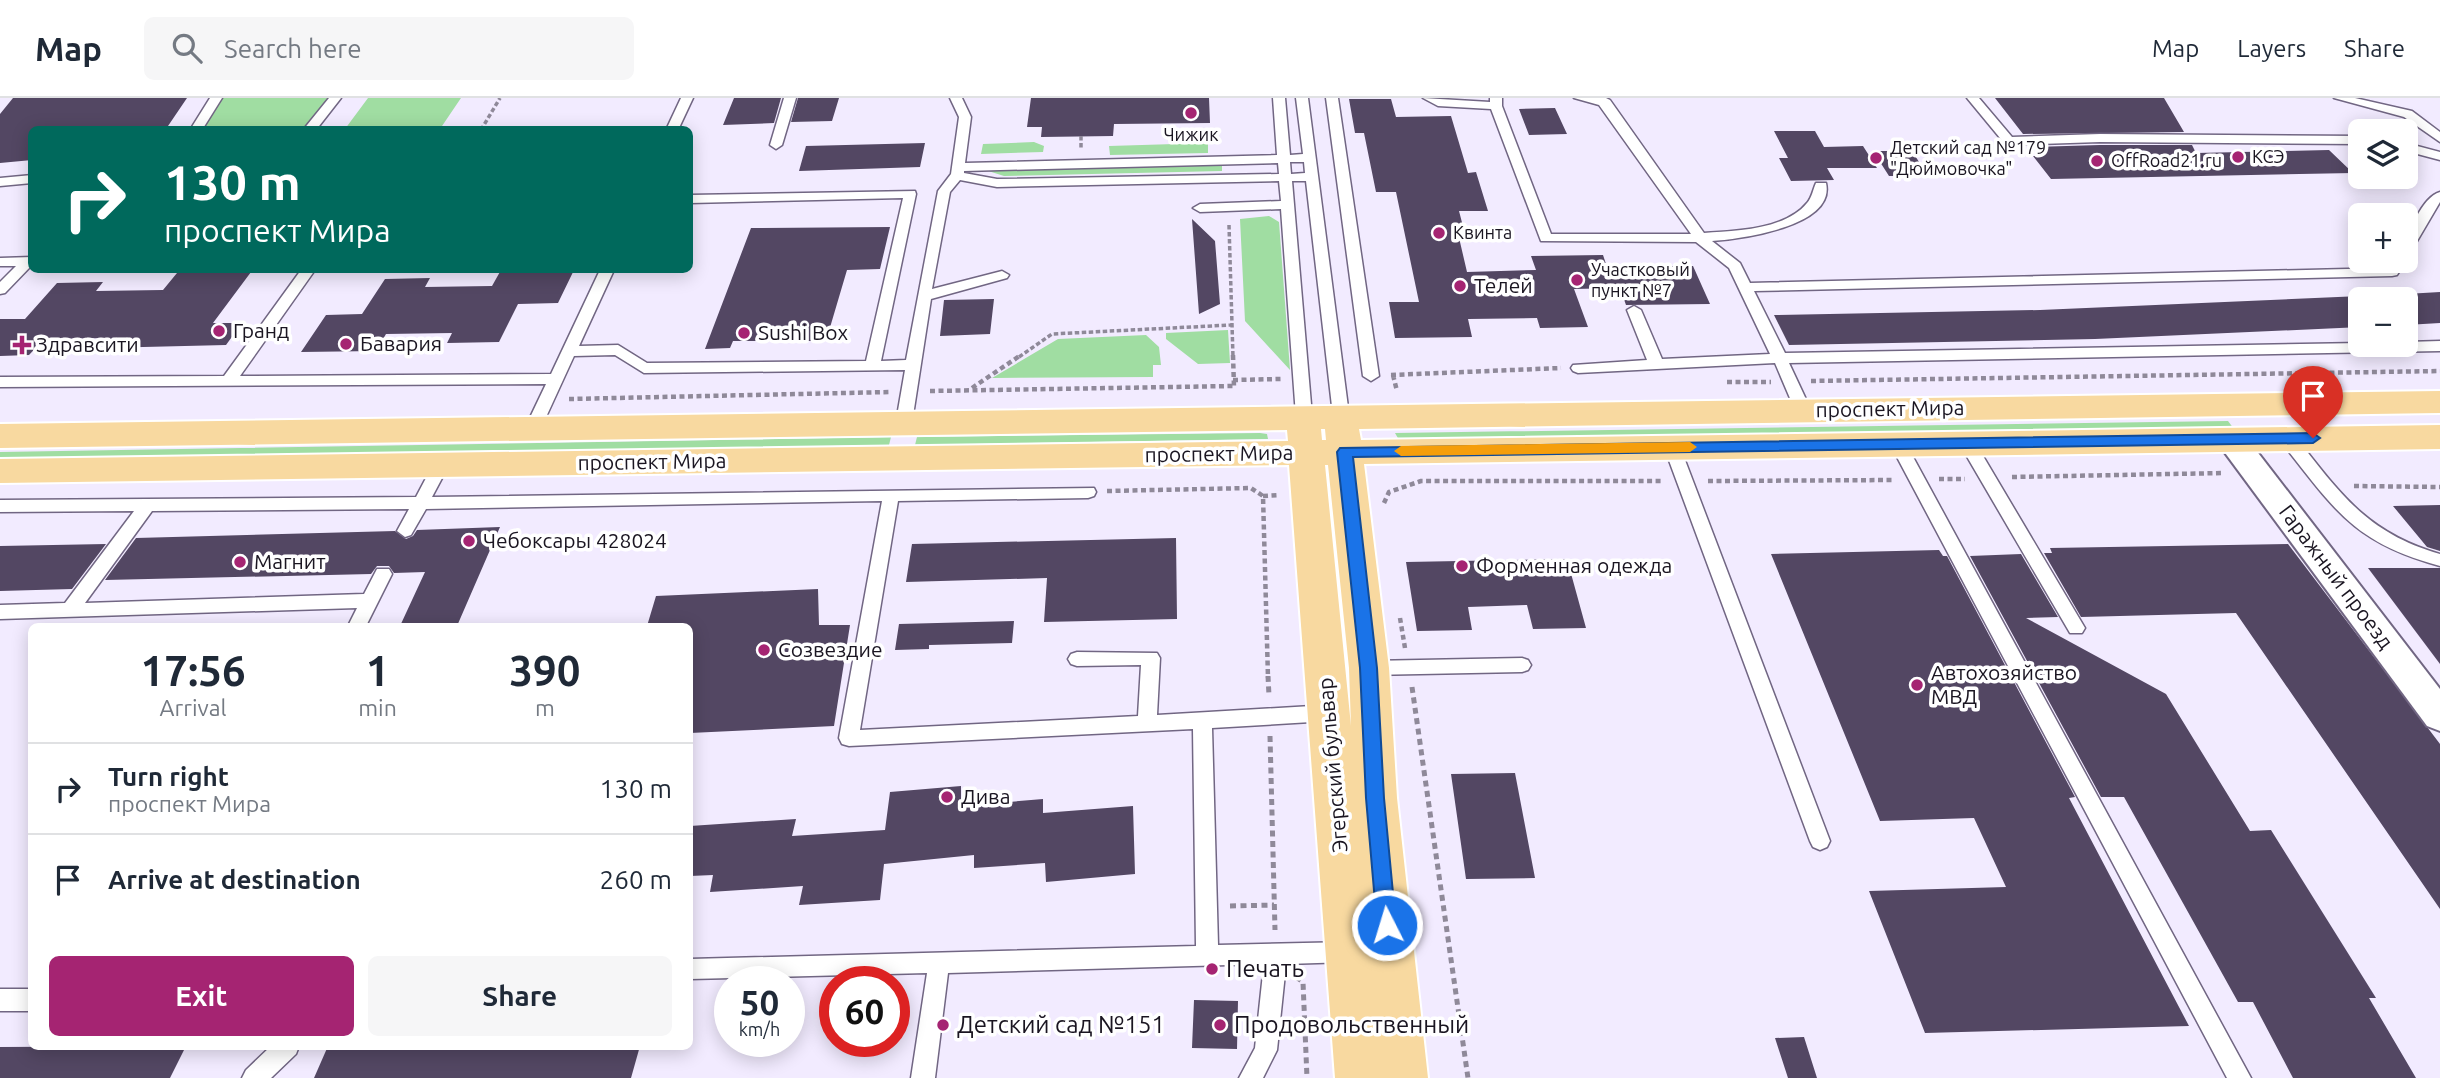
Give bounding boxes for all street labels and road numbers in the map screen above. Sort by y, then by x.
street label: проспект Мира [1815,395,1965,421]
street label: проспект Мира [1144,440,1294,466]
street label: проспект Мира [577,448,727,474]
street label: Гаражный проезд [2275,500,2399,653]
street label: Эгерский бульвар [1312,677,1352,853]

